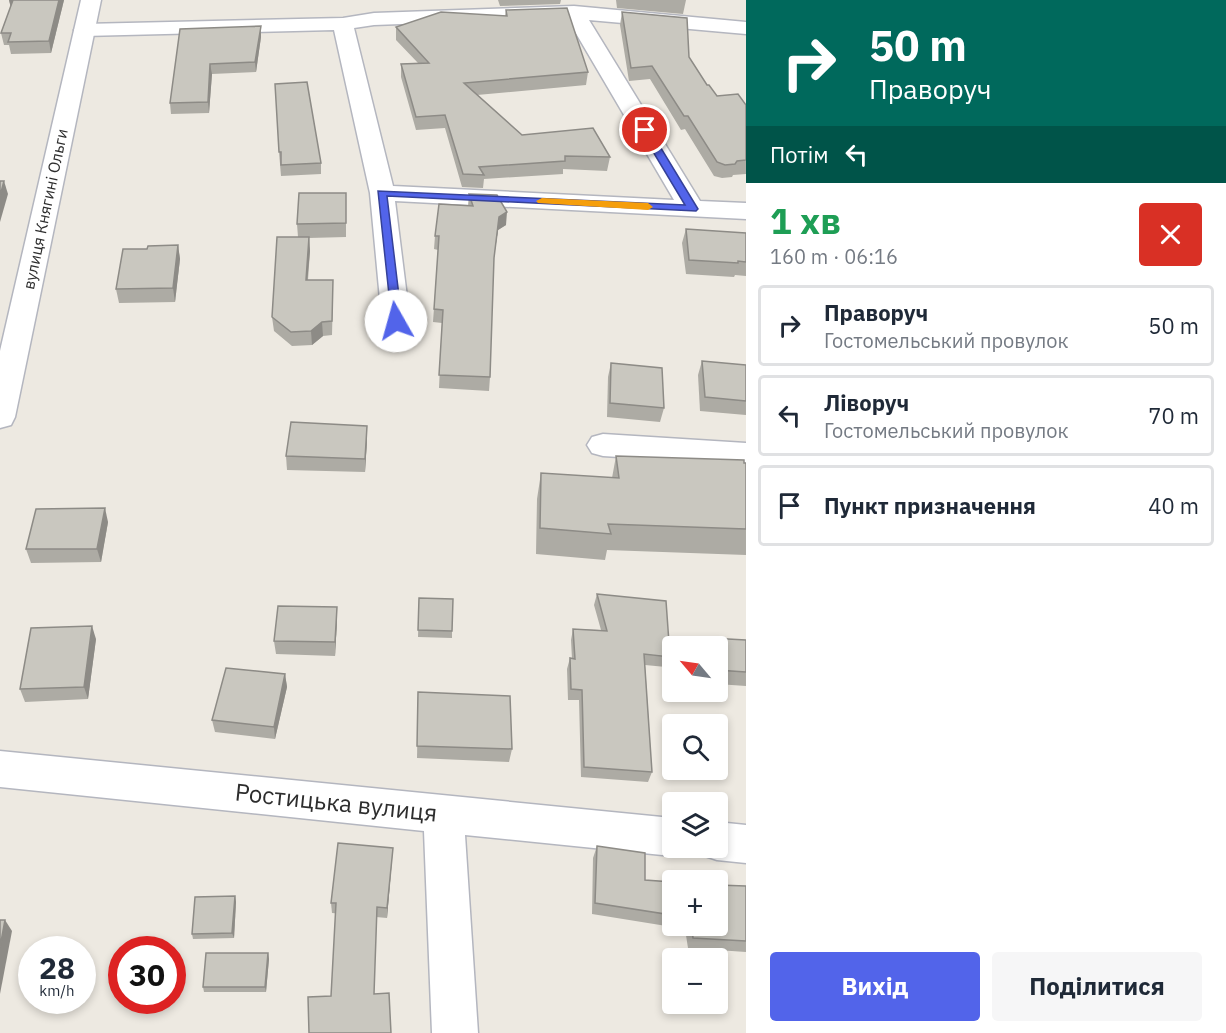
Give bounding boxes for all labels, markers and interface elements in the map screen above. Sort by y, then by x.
text: 50 m [869,18,967,73]
icon: right [770,24,848,102]
text: Праворуч [869,71,992,106]
pin [619,104,670,155]
icon: arrive [628,113,661,146]
street label: вулиця Княгині Ольги [18,127,72,291]
icon: left [840,138,873,171]
text: Потім [770,140,828,169]
text: 1 хв [770,197,841,244]
button: close [1139,203,1202,266]
text: 160 m · 06:16 [770,243,898,270]
position arrow [364,289,428,353]
text: Праворуч [824,298,928,327]
icon: right [773,309,806,342]
text: 50 m [1148,311,1199,340]
text: Гостомельський провулок [824,327,1068,354]
text: Ліворуч [824,388,909,417]
icon: left [773,399,806,432]
text: 70 m [1148,401,1199,430]
text: Гостомельський провулок [824,417,1068,444]
icon: arrive [773,489,806,522]
text: Пункт призначення [824,491,1036,520]
text: 40 m [1148,491,1199,520]
north arrow [662,636,728,702]
map controls [662,636,728,1014]
button: search [662,714,728,780]
street label: Ростицька вулиця [233,775,439,829]
button: layers [662,792,728,858]
button: + [662,870,728,936]
speed limit sign: 30 [108,936,186,1014]
text: 28 [39,948,75,987]
button: − [662,948,728,1014]
button: Вихід [770,952,980,1021]
button: Поділитися [992,952,1202,1021]
text: km/h [39,981,75,1000]

